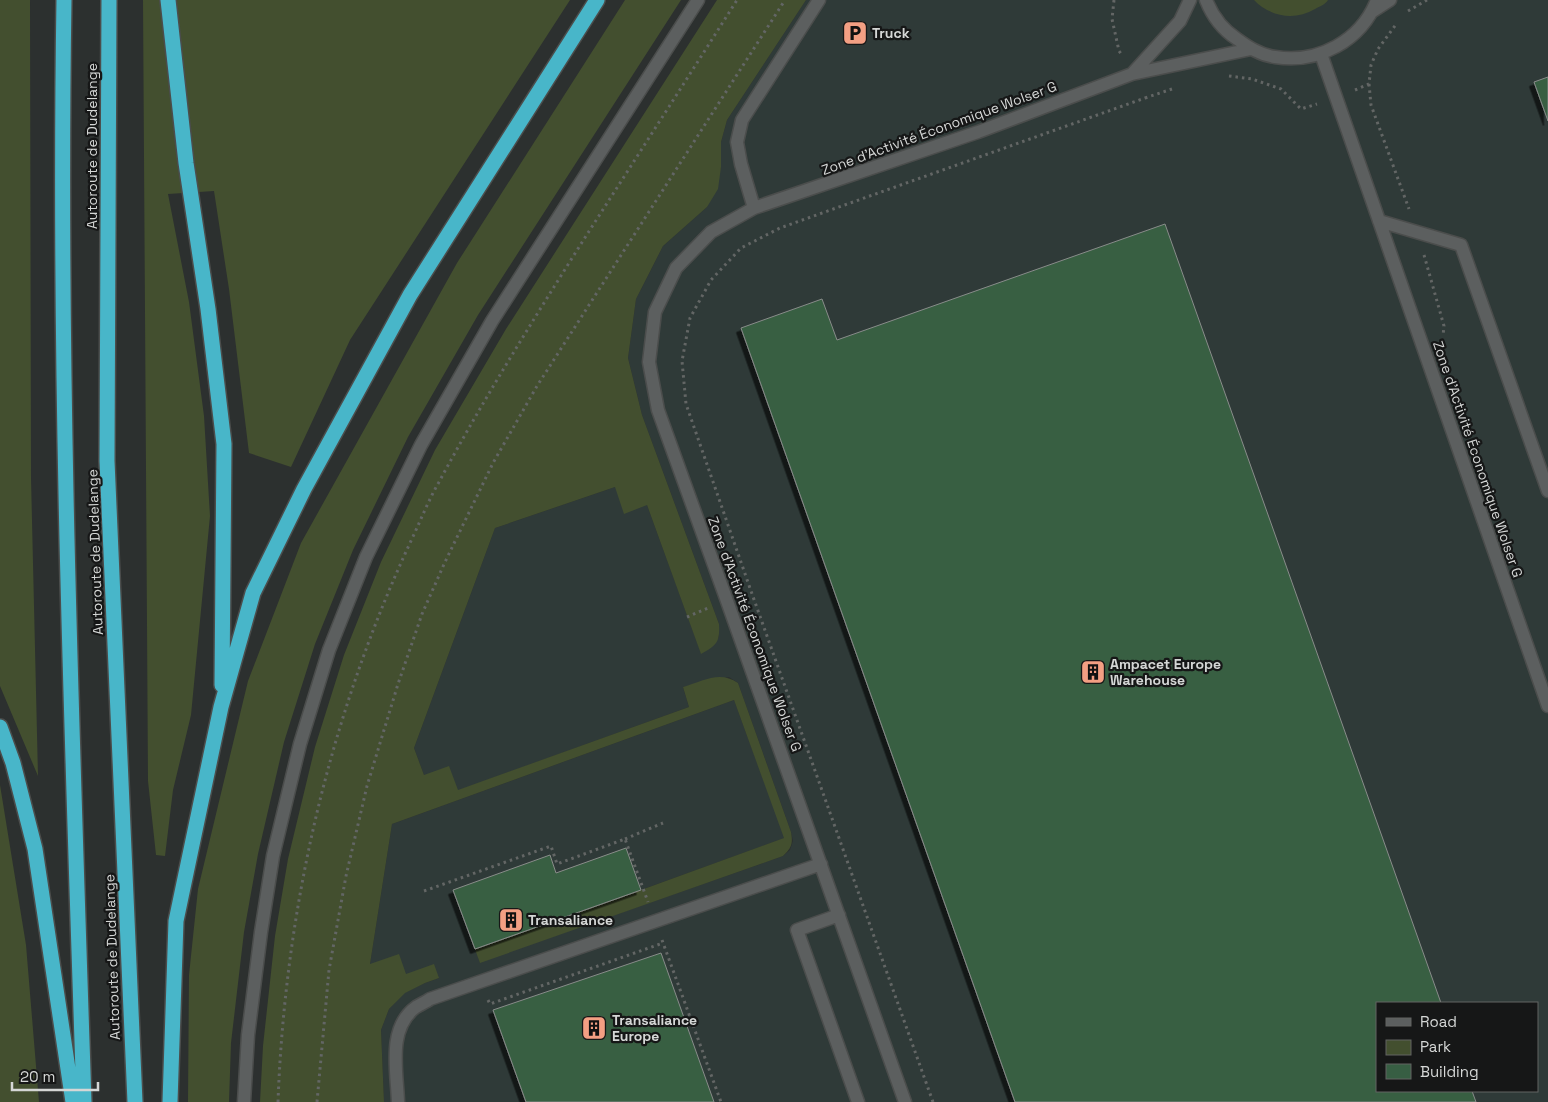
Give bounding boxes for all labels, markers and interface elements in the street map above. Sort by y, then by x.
parking icon: Truck [842,20,868,46]
place label: Truck [872,24,910,42]
street label: Autoroute de Dudelange [83,63,101,229]
street label: Zone d'Activité Économique Wolser G [819,77,1059,179]
street label: Zone d'Activité Économique Wolser G [1429,338,1527,580]
street label: Autoroute de Dudelange [83,469,107,635]
street label: Zone d'Activité Économique Wolser G [704,514,806,754]
place label: Ampacet Europe Warehouse [1110,655,1221,689]
building icon: Ampacet Europe Warehouse [1080,659,1106,685]
street label: Autoroute de Dudelange [100,874,124,1040]
building icon: Transaliance [498,907,524,933]
place label: Transaliance [528,911,613,929]
legend [1376,1002,1538,1092]
place label: Transaliance Europe [612,1011,697,1045]
text: Road [1420,1012,1457,1031]
building icon: Transaliance Europe [581,1015,607,1041]
text: Park [1420,1037,1451,1056]
scale bar [12,1060,99,1092]
text: Building [1420,1062,1479,1081]
text: 20 m [20,1067,55,1086]

